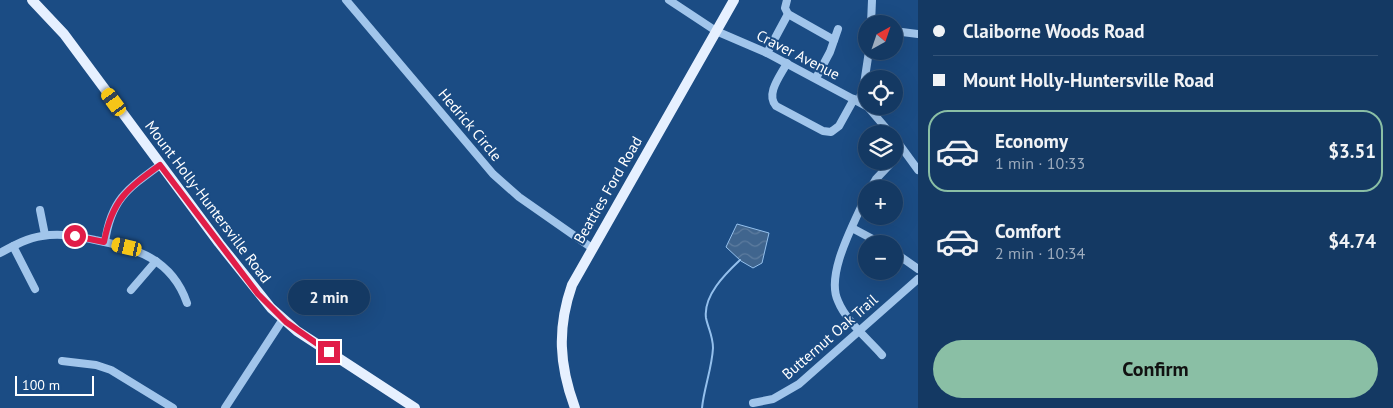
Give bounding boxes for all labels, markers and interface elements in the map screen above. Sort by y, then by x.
north arrow [858,15,902,60]
map controls [858,15,903,280]
text: Claiborne Woods Road [963,19,1144,43]
street label: Craver Avenue [753,25,843,84]
text: Mount Holly-Huntersville Road [963,68,1214,92]
button: locate [858,70,903,115]
car [99,85,128,119]
street label: Hedrick Circle [435,85,506,165]
street label: Mount Holly-Huntersville Road [141,117,276,287]
button: layers [858,125,903,170]
icon: car [935,129,980,174]
text: Economy [995,129,1068,153]
street label: Beatties Ford Road [569,133,646,247]
text: $3.51 [1328,139,1376,163]
text: 1 min · 10:33 [995,153,1085,173]
button: + [858,180,903,225]
icon: car [935,219,980,264]
text: Comfort [995,219,1061,243]
route start [64,225,86,247]
text: $4.74 [1328,229,1376,253]
button: − [858,235,903,280]
car [110,236,143,258]
text: 2 min · 10:34 [995,243,1085,263]
callout: 2 min [288,280,370,314]
text: 2 min [309,287,349,307]
street label: Butternut Oak Trail [778,289,882,383]
button: Confirm [933,340,1378,398]
route end [318,341,340,363]
scale bar [15,373,94,396]
text: 100 m [22,376,60,394]

